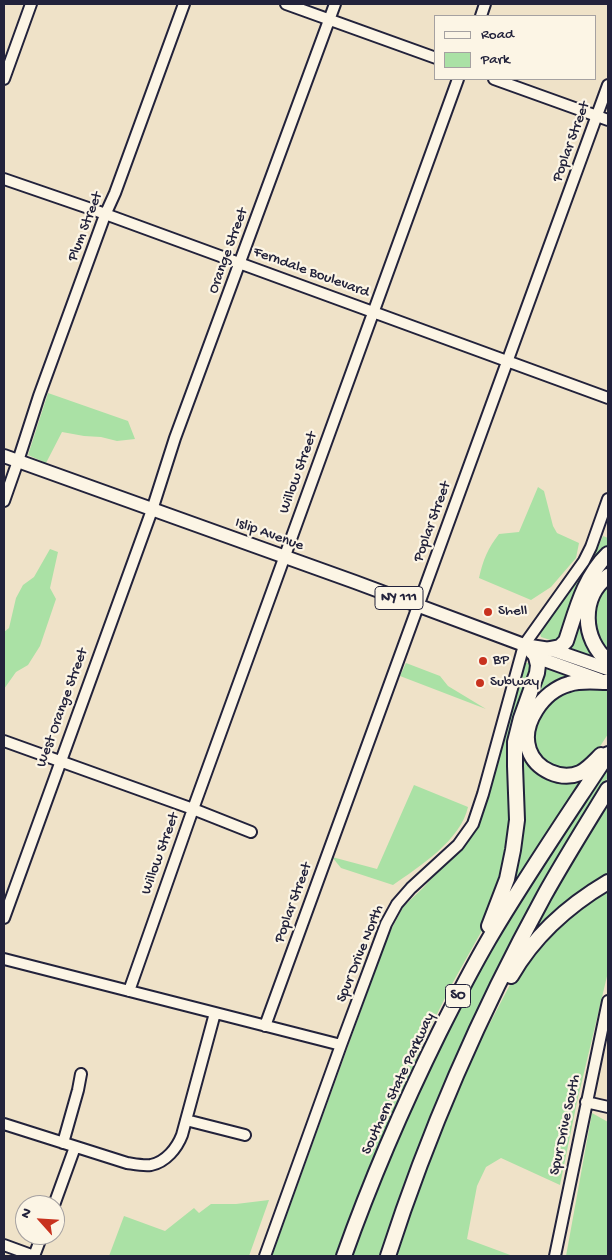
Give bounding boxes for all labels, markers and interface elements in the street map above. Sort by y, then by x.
legend [434,15,597,80]
text: Road [481,26,514,44]
text: Park [481,51,510,69]
street label: Poplar Street [549,99,595,185]
street label: Plum Street [65,190,107,264]
street label: Orange Street [205,206,253,296]
street label: Ferndale Boulevard [251,244,371,302]
street label: Willow Street [276,430,322,516]
street label: Poplar Street [410,479,456,565]
street label: Islip Avenue [232,514,306,556]
road number: NY 111 [375,586,423,610]
place label: Shell [498,603,527,621]
marker: Shell [482,606,494,618]
street label: West Orange Street [33,646,93,770]
place label: BP [493,652,509,670]
marker: BP [477,655,489,667]
place label: Subway [490,674,539,692]
marker: Subway [474,677,486,689]
street label: Willow Street [138,811,184,897]
street label: Poplar Street [271,860,317,946]
street label: Spur Drive North [333,903,389,1005]
road number: SO [446,984,470,1008]
street label: Southern State Parkway [358,1010,440,1158]
street label: Spur Drive South [547,1073,585,1177]
north arrow [15,1195,65,1245]
text: N [17,1206,37,1221]

